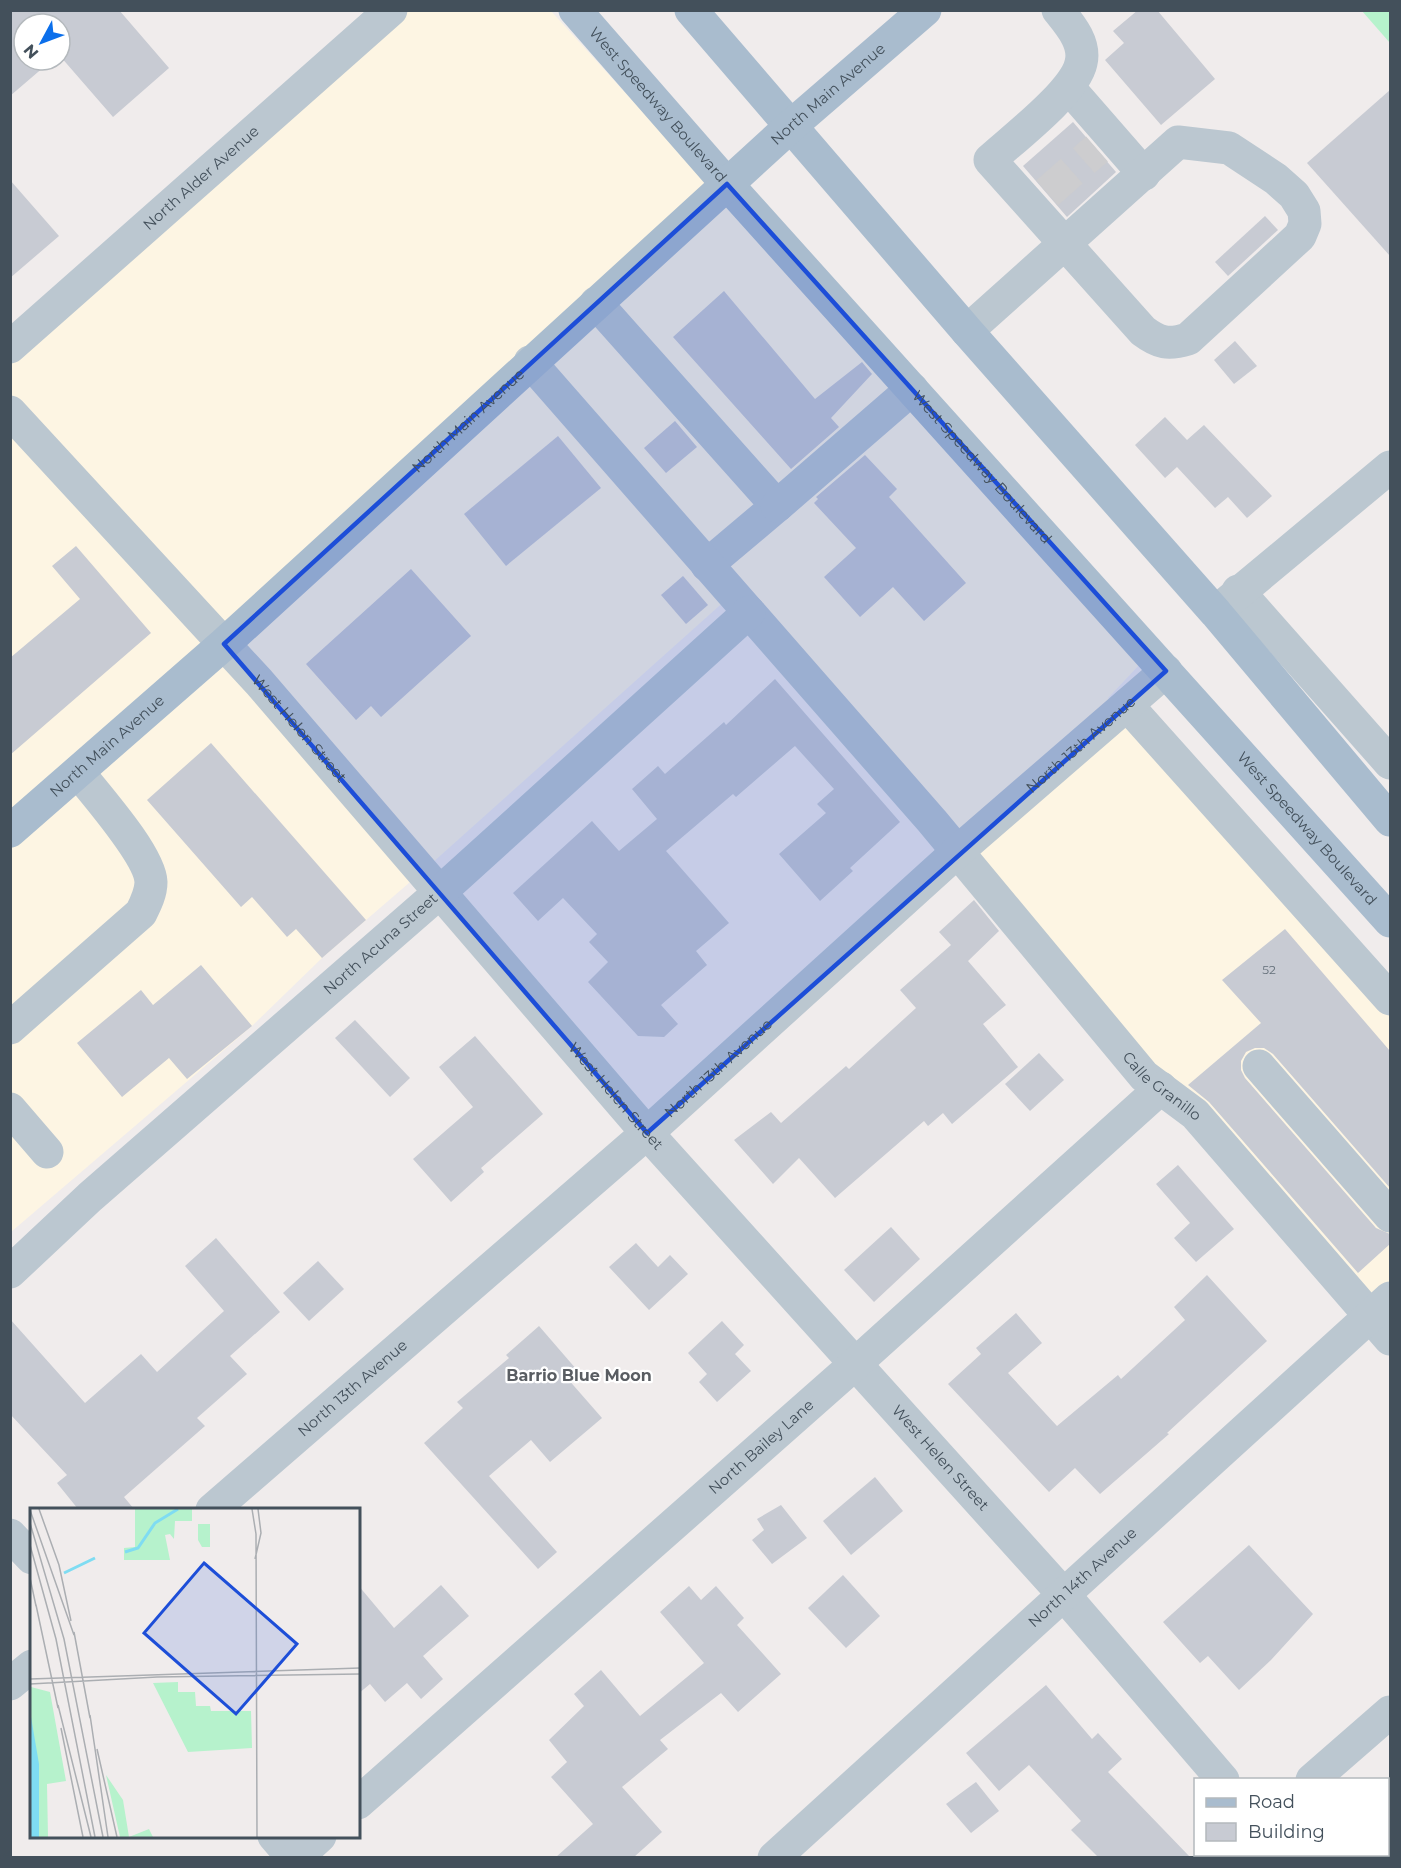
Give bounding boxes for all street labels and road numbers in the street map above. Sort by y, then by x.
street label: West Speedway Boulevard [585,23,731,186]
street label: North Main Avenue [766,39,889,149]
street label: North Alder Avenue [139,121,263,234]
street label: North Main Avenue [408,364,528,477]
street label: West Speedway Boulevard [908,386,1056,548]
street label: West Helen Street [248,671,351,786]
street label: North Main Avenue [46,691,168,801]
street label: North 13th Avenue [1022,692,1139,797]
street label: West Speedway Boulevard [1233,748,1381,909]
street label: North Acuna Street [319,889,441,998]
street label: North 13th Avenue [660,1014,776,1122]
street label: West Helen Street [564,1038,668,1154]
street label: Calle Granillo [1119,1047,1206,1124]
street label: North 13th Avenue [294,1335,411,1440]
street label: North Bailey Lane [704,1395,818,1498]
street label: West Helen Street [888,1401,993,1515]
street label: North 14th Avenue [1024,1523,1140,1631]

